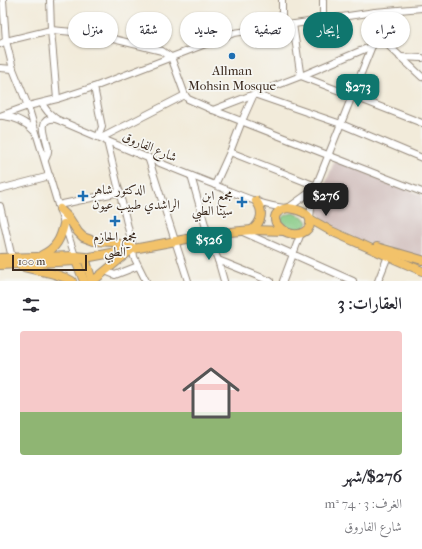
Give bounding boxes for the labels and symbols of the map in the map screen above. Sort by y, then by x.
marker: Allman Mohsin Mosque [227,51,237,61]
place label: Allman Mohsin Mosque [188,63,277,93]
pin: $273 [334,74,382,108]
street label: شارع الفاروق [119,128,179,168]
place label: الدكتور شاهر الراشدي طبيب عيون [90,182,180,215]
pin: $276 [302,183,350,217]
place label: مجمع ابن سينا الطبي [192,188,233,222]
marker: الدكتور شاهر الراشدي طبيب عيون [77,190,89,202]
marker: مجمع ابن سينا الطبي [236,196,248,208]
marker: مجمع الحازم الطبي [109,215,121,227]
pin: $526 [185,227,233,261]
place label: مجمع الحازم الطبي [93,229,137,263]
scale bar [12,253,87,272]

